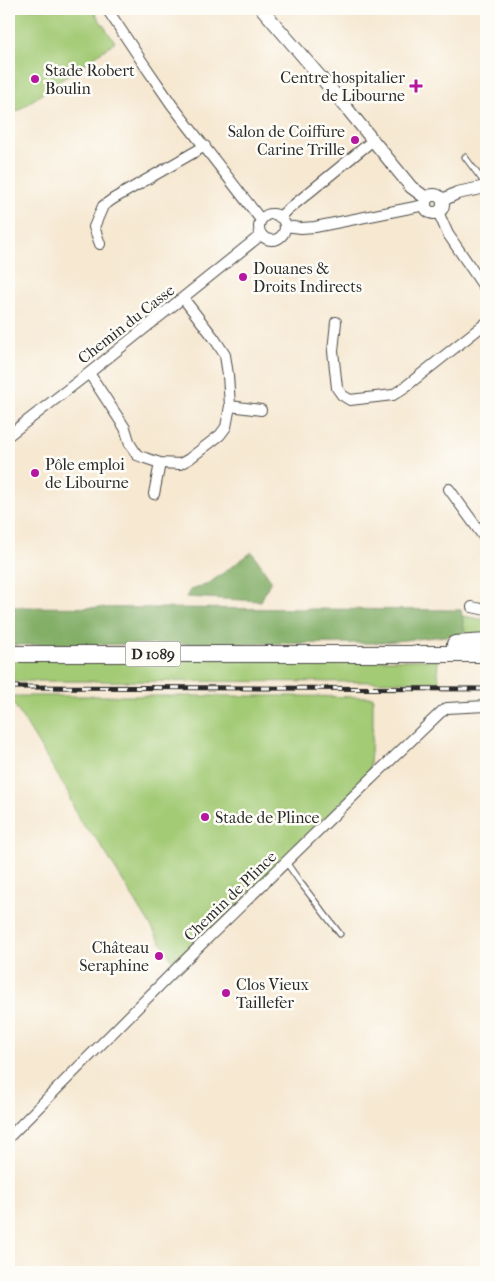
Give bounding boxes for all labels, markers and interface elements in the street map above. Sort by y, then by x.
place label: Stade Robert Boulin [45,61,135,98]
place label: Centre hospitalier de Libourne [280,68,405,105]
marker: Stade Robert Boulin [29,73,41,85]
marker: Centre hospitalier de Libourne [409,79,423,93]
place label: Salon de Coiffure Carine Trille [228,122,345,159]
marker: Salon de Coiffure Carine Trille [349,134,361,146]
place label: Douanes & Droits Indirects [253,259,362,296]
marker: Douanes & Droits Indirects [237,271,249,283]
street label: Chemin du Casse [74,280,178,368]
place label: Pôle emploi de Libourne [45,455,129,492]
marker: Pôle emploi de Libourne [29,467,41,479]
road number: D 1089 [126,642,180,666]
place label: Stade de Plince [215,808,320,827]
marker: Stade de Plince [199,811,211,823]
street label: Chemin de Plince [180,847,280,945]
place label: Château Seraphine [79,938,149,975]
marker: Château Seraphine [153,950,165,962]
place label: Clos Vieux Taillefer [236,975,309,1012]
marker: Clos Vieux Taillefer [220,987,232,999]

